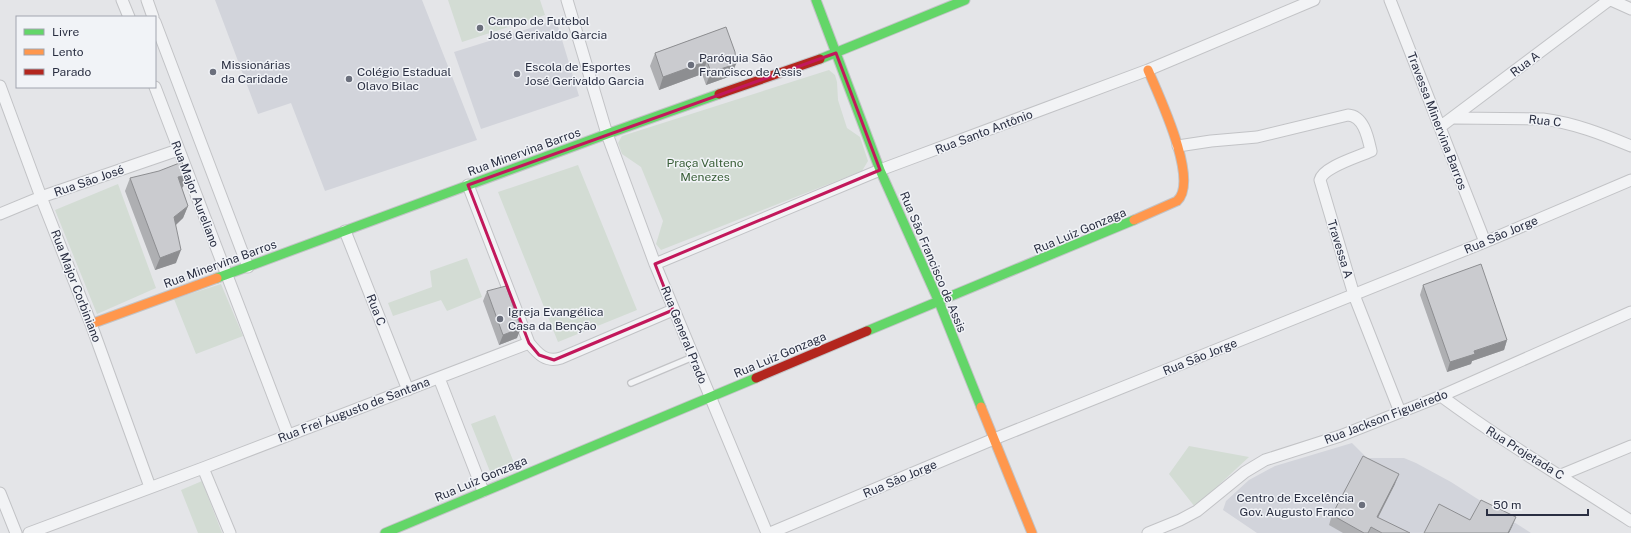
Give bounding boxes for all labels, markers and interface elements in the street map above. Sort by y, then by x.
place label: Campo de Futebol José Gerivaldo Garcia [488,14,607,42]
legend [16,16,156,88]
marker: Campo de Futebol José Gerivaldo Garcia [475,23,485,33]
text: Livre [52,25,80,39]
text: Lento [52,45,84,59]
street label: Rua A [1508,48,1543,80]
street label: Travessa Minervina Barros [1404,50,1470,192]
place label: Paróquia São Francisco de Assis [699,51,802,79]
place label: Missionárias da Caridade [221,58,290,86]
place label: Escola de Esportes José Gerivaldo Garcia [525,60,644,88]
marker: Paróquia São Francisco de Assis [686,60,696,70]
text: Parado [52,65,91,79]
place label: Colégio Estadual Olavo Bilac [357,65,451,93]
marker: Missionárias da Caridade [208,67,218,77]
marker: Escola de Esportes José Gerivaldo Garcia [512,69,522,79]
marker: Colégio Estadual Olavo Bilac [344,74,354,84]
street label: Rua Santo Antônio [933,107,1035,157]
street label: Rua C [1528,112,1562,130]
street label: Rua Minervina Barros [466,125,582,179]
street label: Rua Major Aureliano [168,139,222,249]
park label: Praça Valteno Menezes [667,156,744,184]
street label: Rua São José [52,162,126,200]
street label: Rua São Francisco de Assis [897,189,969,335]
street label: Rua Luiz Gonzaga [1032,205,1128,257]
street label: Rua São Jorge [1462,213,1540,257]
street label: Travessa A [1324,218,1356,280]
street label: Rua Major Corbiniano [48,228,104,344]
street label: Rua Minervina Barros [162,237,278,291]
street label: Rua General Prado [658,284,710,386]
street label: Rua C [363,292,389,328]
place label: Igreja Evangélica Casa da Benção [508,305,603,333]
marker: Igreja Evangélica Casa da Benção [495,314,505,324]
street label: Rua Luiz Gonzaga [732,329,828,381]
street label: Rua São Jorge [1161,336,1239,378]
street label: Rua Frei Augusto de Santana [276,375,432,445]
street label: Rua Jackson Figueiredo [1322,387,1450,447]
street label: Rua Projetada C [1483,423,1567,483]
street label: Rua Luiz Gonzaga [433,453,529,505]
street label: Rua São Jorge [861,457,939,501]
place label: Centro de Excelência Gov. Augusto Franco [1237,491,1354,519]
scale bar [1487,491,1588,517]
text: 50 m [1493,498,1521,512]
marker: Centro de Excelência Gov. Augusto Franco [1357,500,1367,510]

